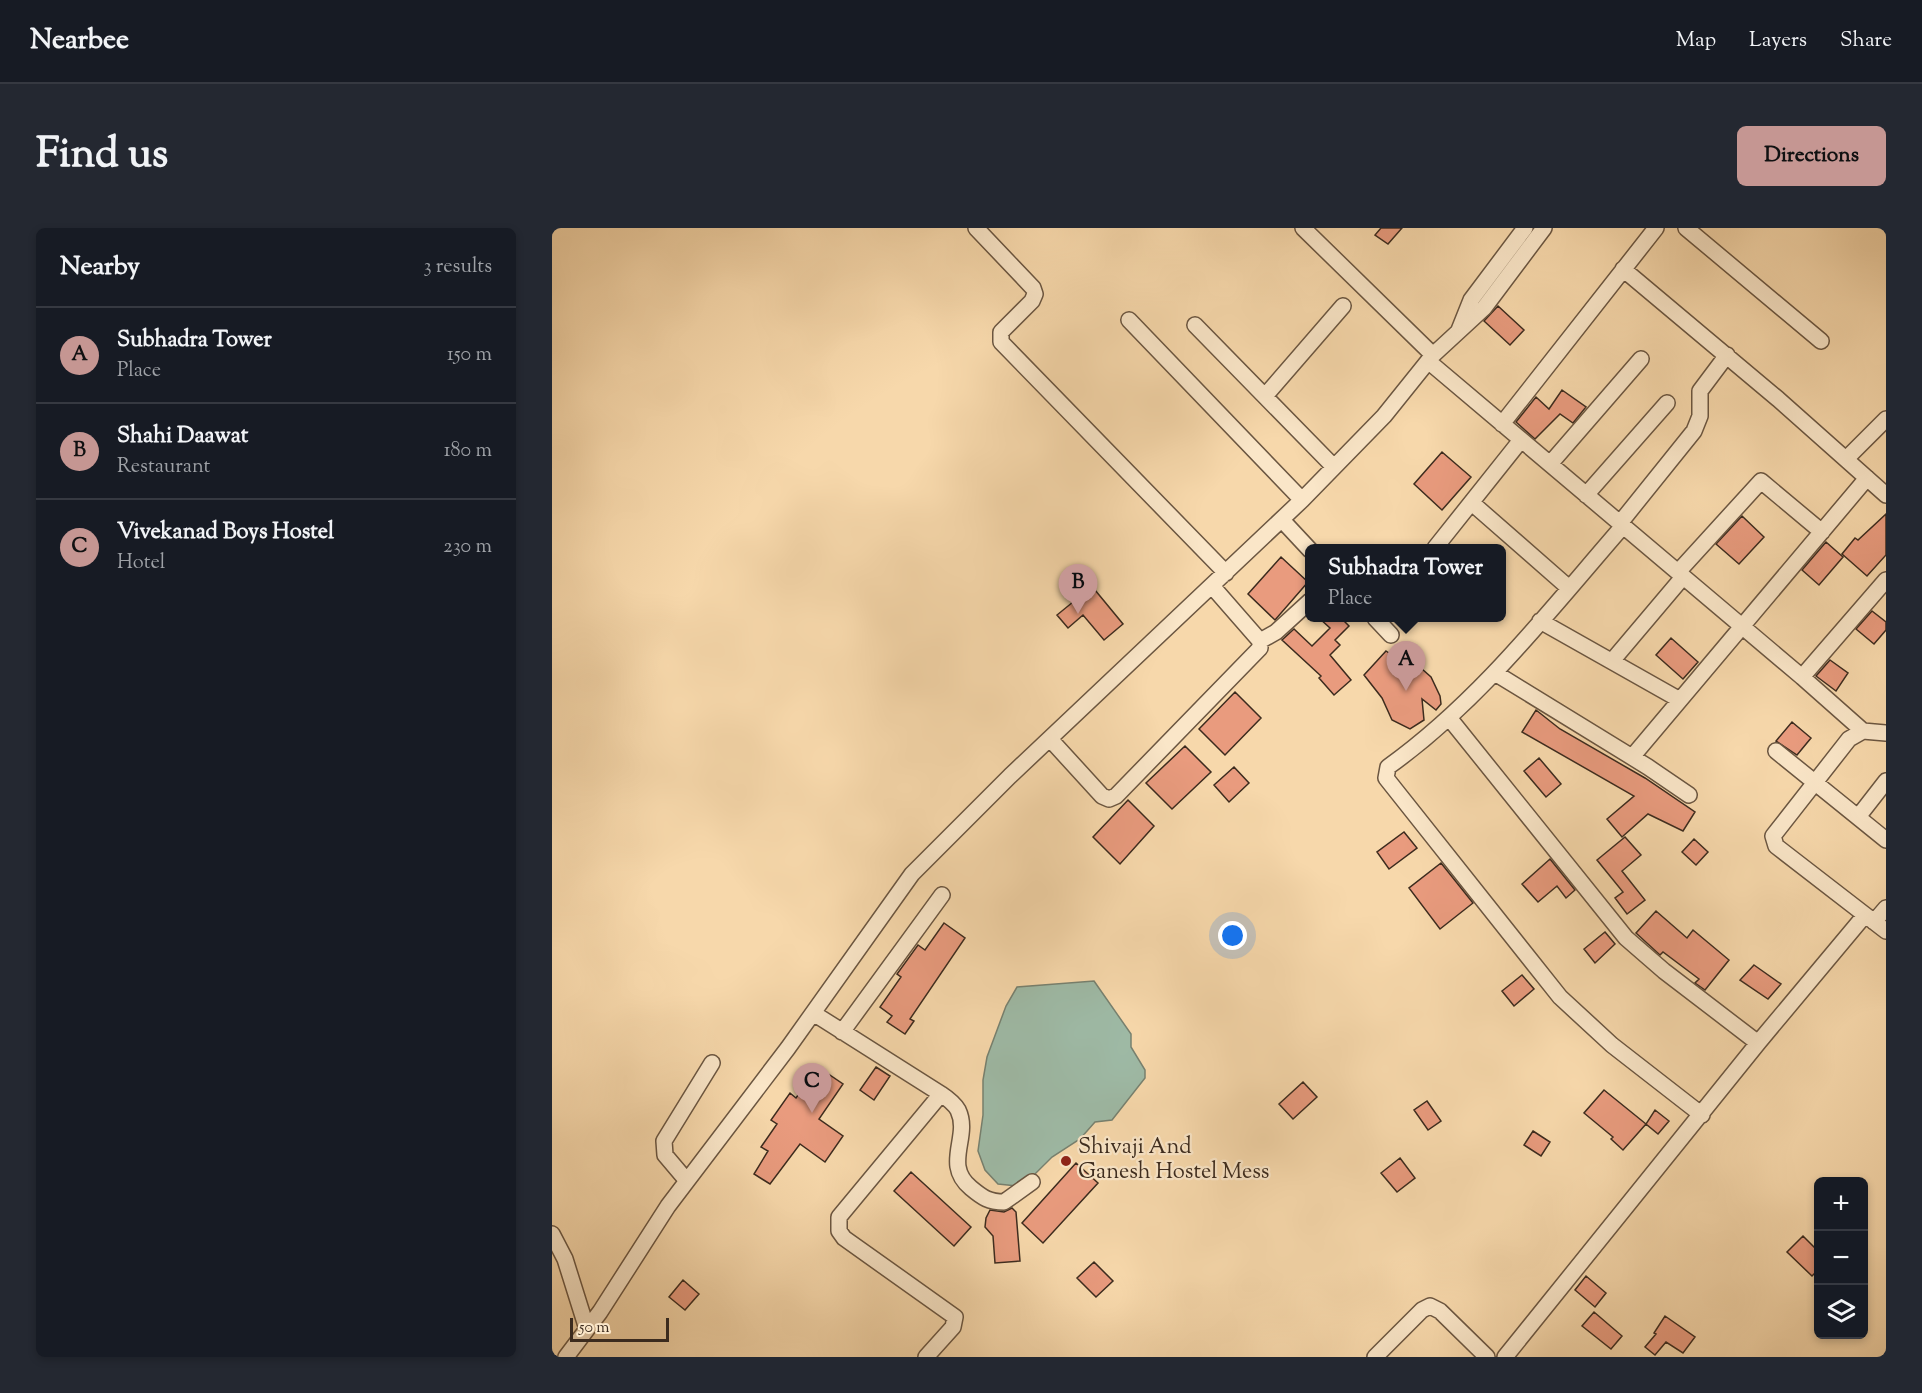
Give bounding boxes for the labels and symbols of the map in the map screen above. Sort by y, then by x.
pin: B [1058,564,1098,614]
pin: A [1386,642,1426,691]
your location [1218,921,1247,950]
pin: C [792,1064,832,1113]
place label: Shivaji And Ganesh Hostel Mess [1078,1132,1269,1189]
marker: Shivaji And Ganesh Hostel Mess [1059,1154,1073,1168]
scale bar [570,1315,669,1342]

